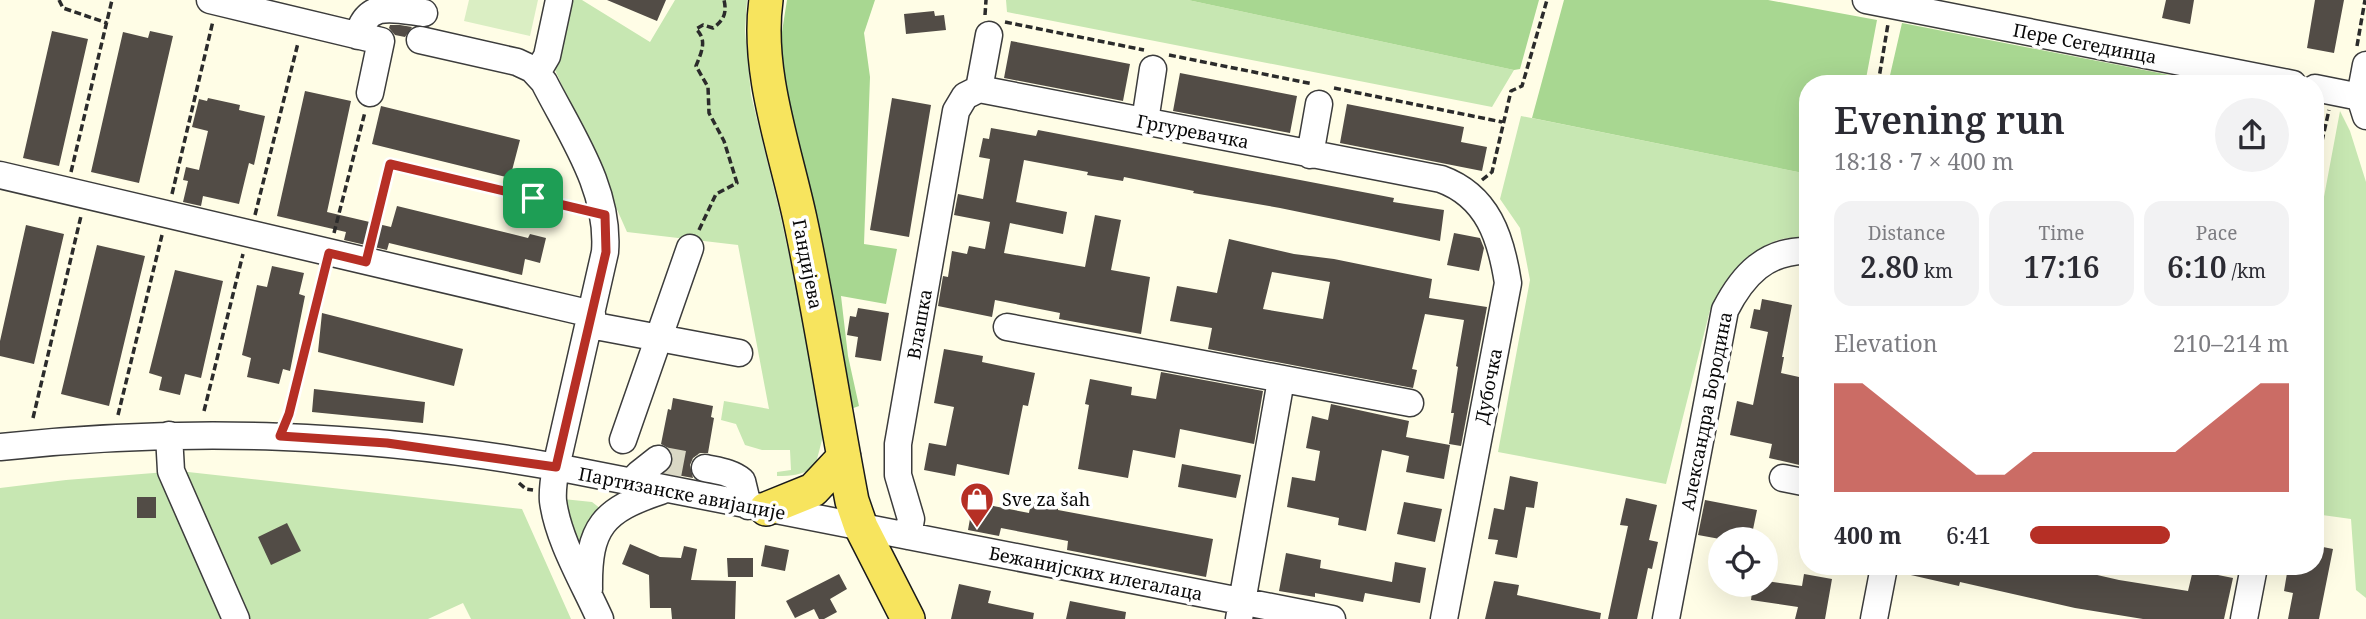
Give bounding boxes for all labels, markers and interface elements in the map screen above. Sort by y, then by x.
street label: Пере Сегединца [2011,17,2159,69]
text: Evening run [1834,93,2065,145]
button: share [2215,98,2289,172]
street label: Гргуревачка [1135,108,1251,154]
text: 18:18 · 7 × 400 m [1834,145,2014,177]
pin [503,168,563,228]
icon: arrive [514,179,552,217]
street label: Гандијева [787,217,829,311]
text: Distance [1868,220,1945,246]
text: Time [2039,220,2084,246]
text: Pace [2196,220,2237,246]
text: 2.80 [1860,246,1919,287]
text: 17:16 [2023,246,2100,287]
text: 6:10 [2167,246,2227,287]
text: km [1919,258,1953,284]
text: /km [2227,258,2266,284]
street label: Влашка [901,287,937,361]
street label: Александра Бородина [1675,310,1737,512]
text: Elevation [1834,327,1938,359]
text: 210–214 m [2173,327,2289,359]
street label: Дубочка [1469,346,1507,426]
street label: Партизанске авијације [577,461,787,525]
shop icon: Sve za šah [958,480,996,529]
place label: Sve za šah [1002,487,1090,511]
text: 400 m [1834,519,1902,551]
text: 6:41 [1946,519,1991,551]
map controls [1708,527,1778,597]
button: locate [1708,527,1778,597]
street label: Бежанијских илегалаца [987,540,1205,606]

